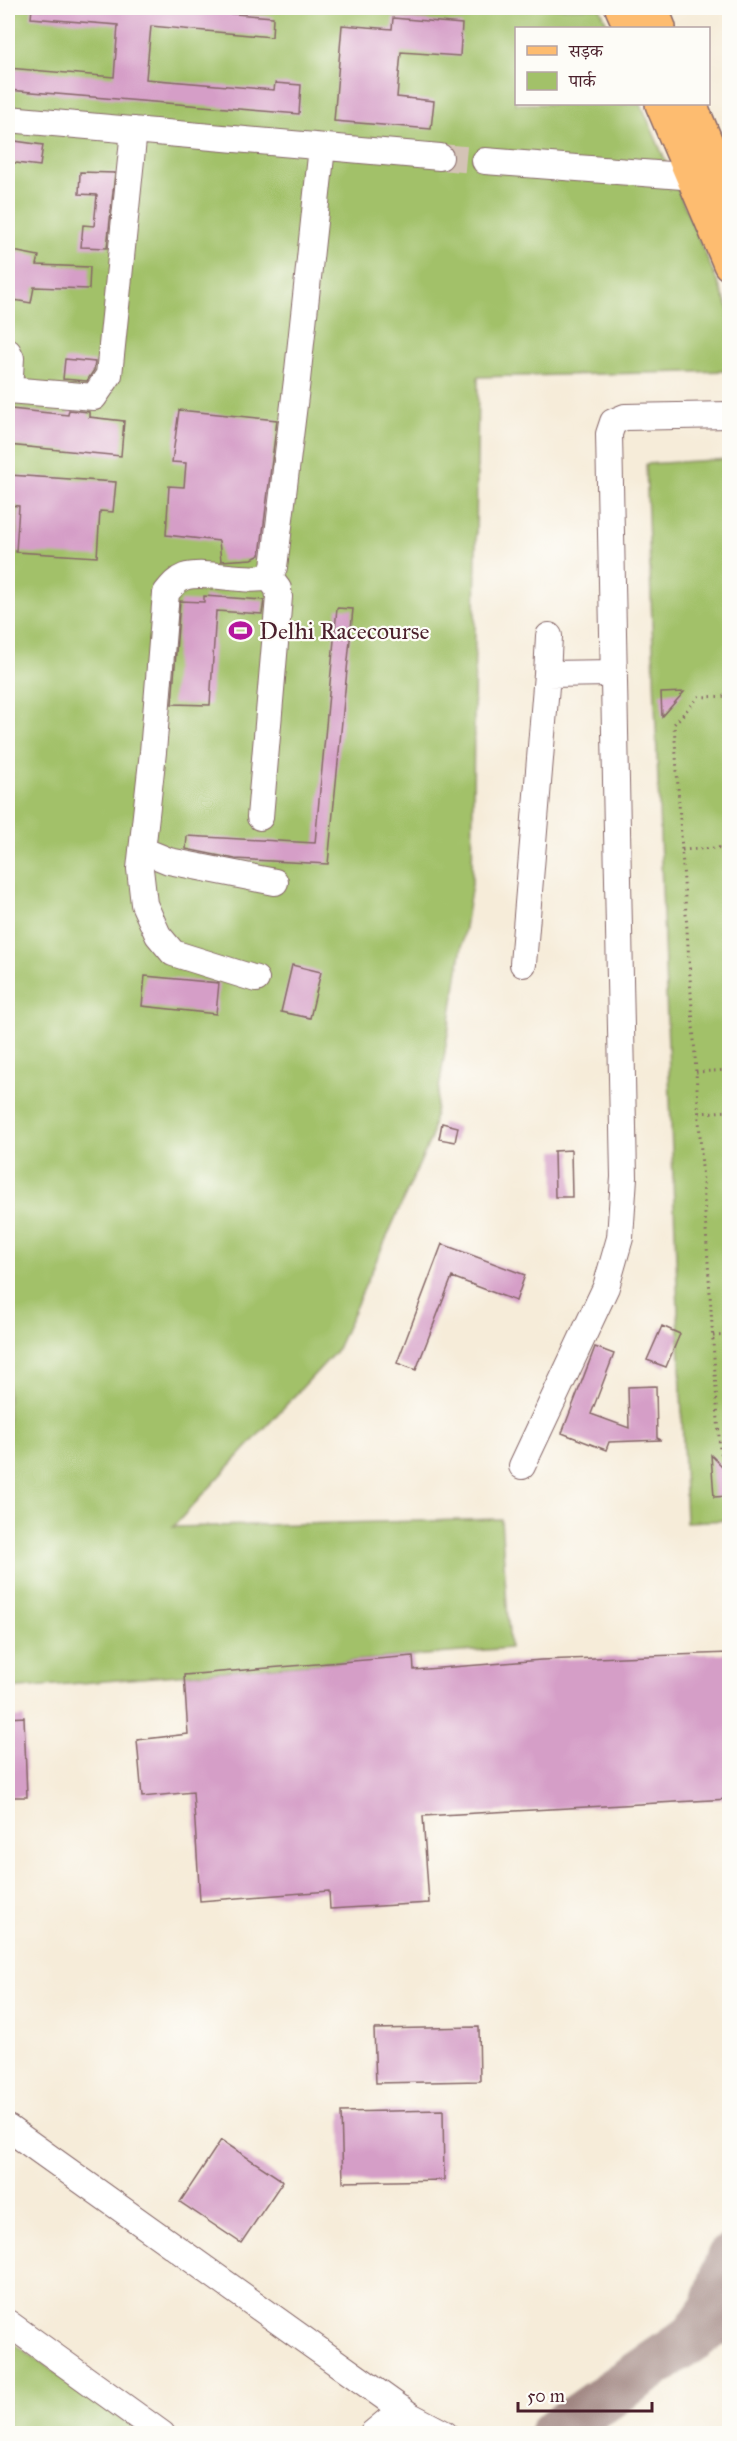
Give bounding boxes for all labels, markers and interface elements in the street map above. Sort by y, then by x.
legend [515,27,710,105]
text: सड़क [568,40,604,62]
text: पार्क [568,70,597,92]
place label: Delhi Racecourse [259,616,430,646]
sports icon: Delhi Racecourse [228,618,254,644]
scale bar [518,2375,652,2413]
text: 50 m [527,2385,565,2407]

